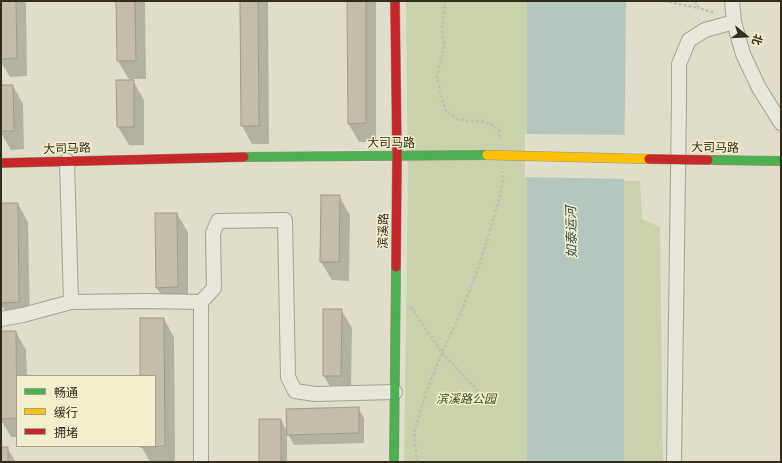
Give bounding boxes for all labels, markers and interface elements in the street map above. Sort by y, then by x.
north arrow [726,16,766,56]
text: 北 [749,32,766,47]
street label: 大司马路 [367,137,415,151]
street label: 大司马路 [691,140,739,156]
street label: 大司马路 [43,141,91,157]
water label: 如泰运河 [564,206,580,258]
street label: 滨溪路 [376,213,392,249]
legend [16,375,156,447]
text: 畅通 [54,385,78,400]
park label: 滨溪路公园 [436,393,496,407]
text: 缓行 [54,405,78,420]
text: 拥堵 [54,425,78,440]

